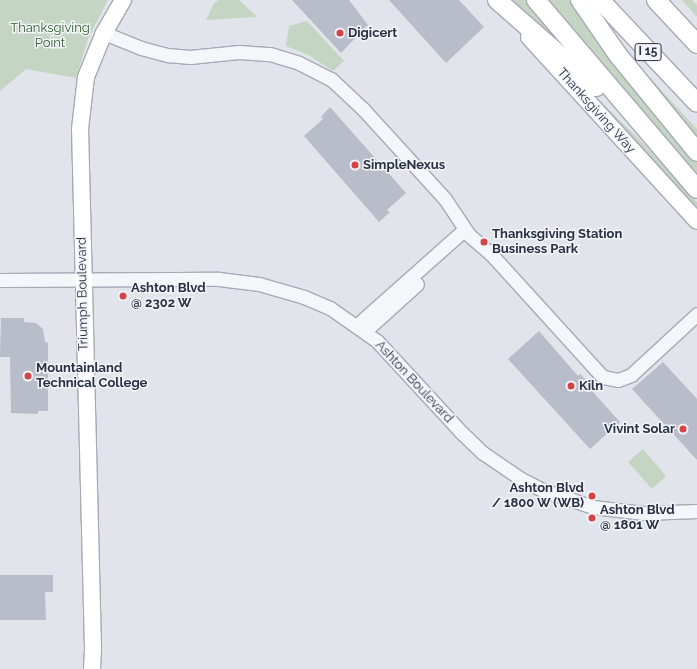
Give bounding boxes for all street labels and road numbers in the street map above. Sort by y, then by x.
road number: I 15 [634,42,662,62]
street label: Thanksgiving Way [553,65,639,157]
street label: Triumph Boulevard [74,237,92,351]
street label: Ashton Boulevard [372,338,456,426]

